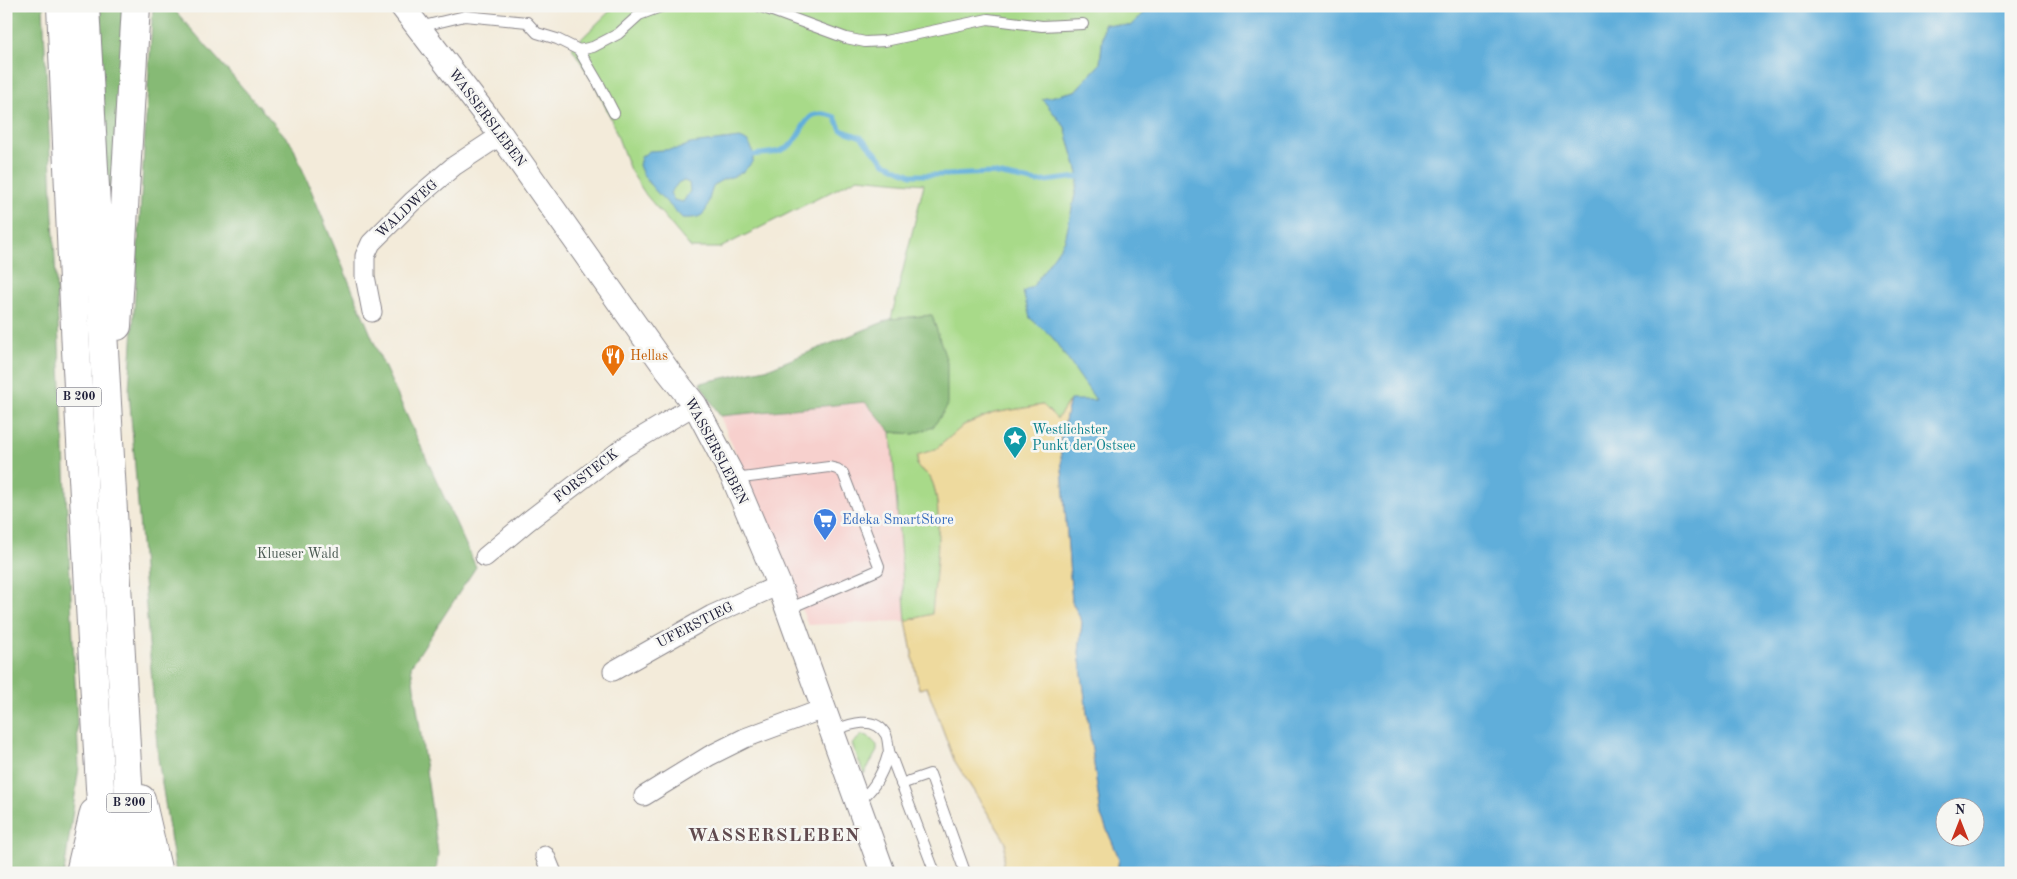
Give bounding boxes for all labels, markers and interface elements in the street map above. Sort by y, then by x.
street label: WASSERSLEBEN [446,66,528,170]
street label: WALDWEG [374,177,440,241]
restaurant icon: Hellas [600,343,626,377]
place label: Hellas [630,349,668,363]
road number: B 200 [56,388,102,407]
street label: WASSERSLEBEN [682,395,750,507]
place label: Westlichster Punkt der Ostsee [1032,423,1136,453]
place icon: Westlichster Punkt der Ostsee [1002,425,1028,459]
street label: FORSTECK [551,447,621,505]
supermarket icon: Edeka SmartStore [812,507,838,541]
place label: Edeka SmartStore [842,513,954,527]
park label: Klueser Wald [257,547,339,561]
street label: UFERSTIEG [654,600,736,650]
road number: B 200 [106,794,152,812]
north arrow [1934,796,1984,846]
text: N [1955,803,1966,817]
district label: WASSERSLEBEN [687,827,861,846]

